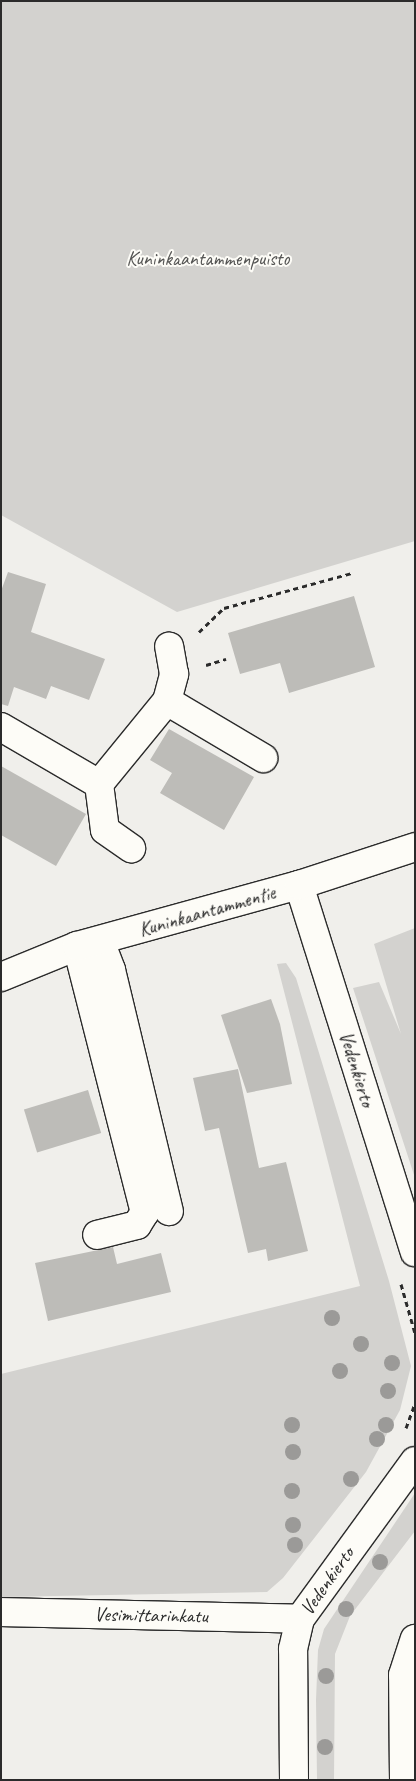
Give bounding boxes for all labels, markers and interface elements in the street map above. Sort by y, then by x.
park label: Kuninkaantammenpuisto [127,246,289,270]
street label: Kuninkaantammentie [136,880,278,942]
street label: Vedenkierto [334,1028,380,1110]
street label: Vedenkierto [295,1542,359,1620]
street label: Vesimittarinkatu [94,1602,208,1628]

